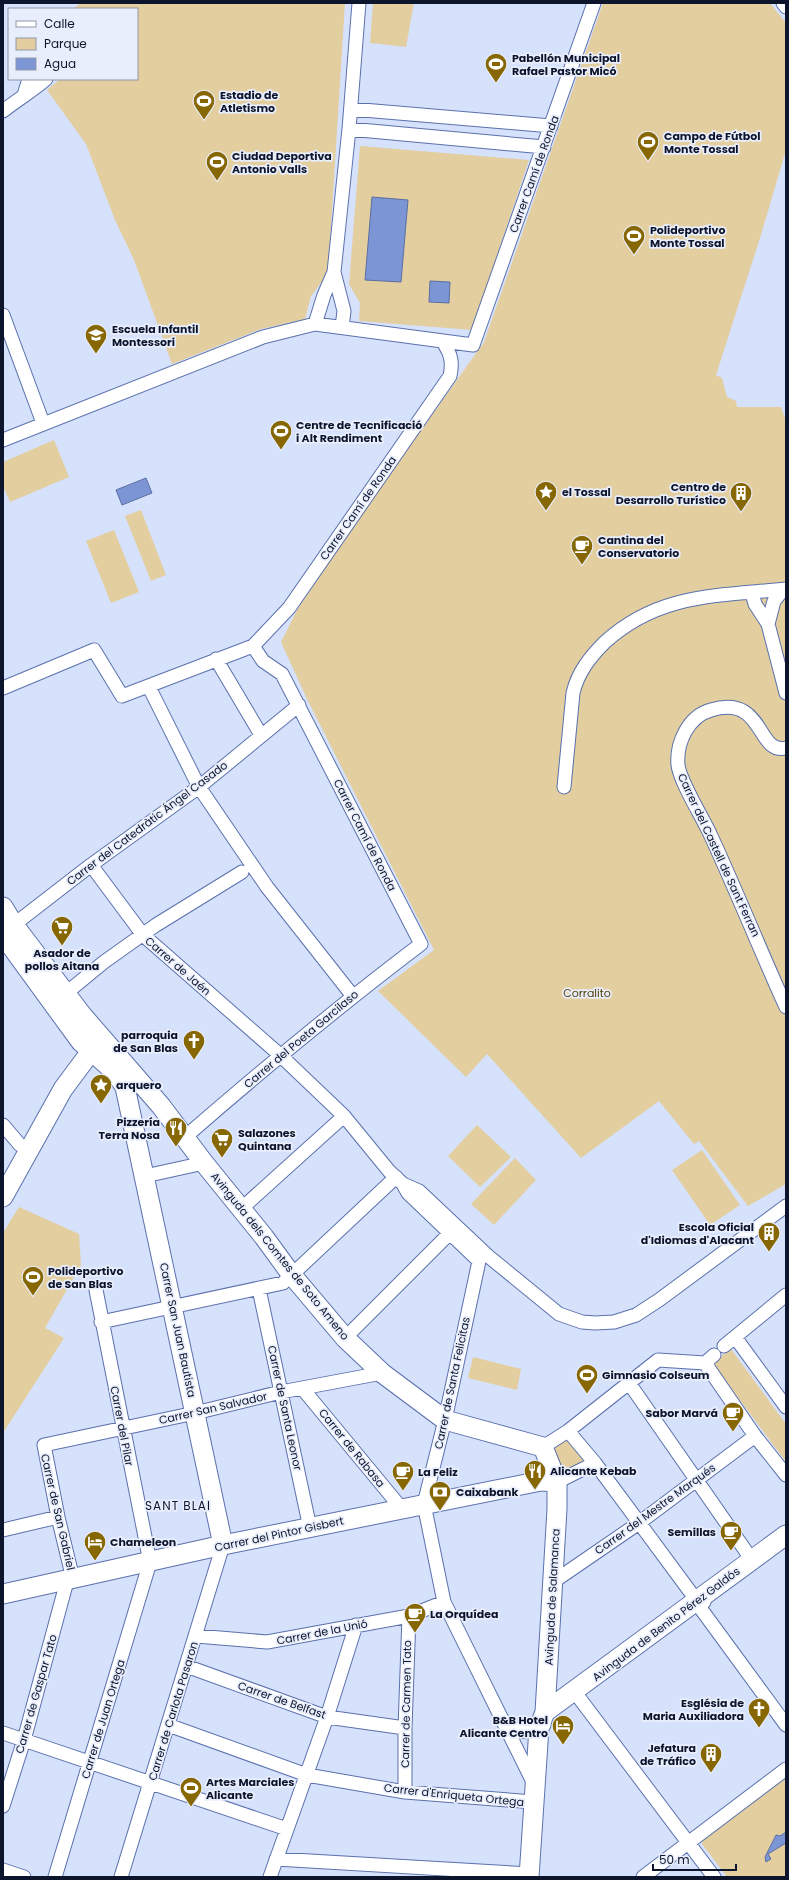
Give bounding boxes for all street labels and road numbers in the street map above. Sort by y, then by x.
street label: Carrer Camí de Ronda [505,113,563,235]
street label: Carrer Camí de Ronda [316,453,400,563]
street label: Carrer del Catedràtic Ángel Casado [63,757,231,889]
street label: Carrer del Castell de Sant Ferran [674,771,764,939]
street label: Carrer Camí de Ronda [330,776,400,894]
street label: Carrer de Jaén [142,933,214,999]
street label: Carrer del Poeta Garcilaso [240,986,362,1092]
street label: Avinguda dels Comtes de Soto Ameno [207,1169,353,1343]
street label: Carrer San Juan Bautista [156,1261,200,1399]
street label: Carrer de Santa Felicitas [430,1315,474,1451]
street label: Carrer de Santa Leonor [264,1344,306,1472]
street label: Carrer del Pilar [106,1385,138,1467]
street label: Carrer San Salvador [157,1388,269,1428]
street label: Carrer de Rabasa [315,1405,389,1491]
street label: Carrer de San Gabriel [37,1452,79,1572]
street label: Carrer del Mestre Marqués [591,1460,719,1558]
street label: Carrer del Pintor Gisbert [213,1513,345,1555]
street label: Avinguda de Salamanca [540,1528,564,1666]
street label: Avinguda de Benito Pérez Galdós [589,1563,743,1685]
street label: Carrer de la Unió [275,1615,369,1649]
street label: Carrer de Gaspar Tato [11,1633,61,1755]
street label: Carrer de Carlota Pasaron [144,1640,202,1782]
street label: Carrer de Carmen Tato [397,1640,415,1768]
street label: Carrer de Juan Ortega [77,1657,129,1781]
street label: Carrer de Belfast [236,1677,328,1723]
street label: Carrer d'Enriqueta Ortega [383,1780,525,1810]

